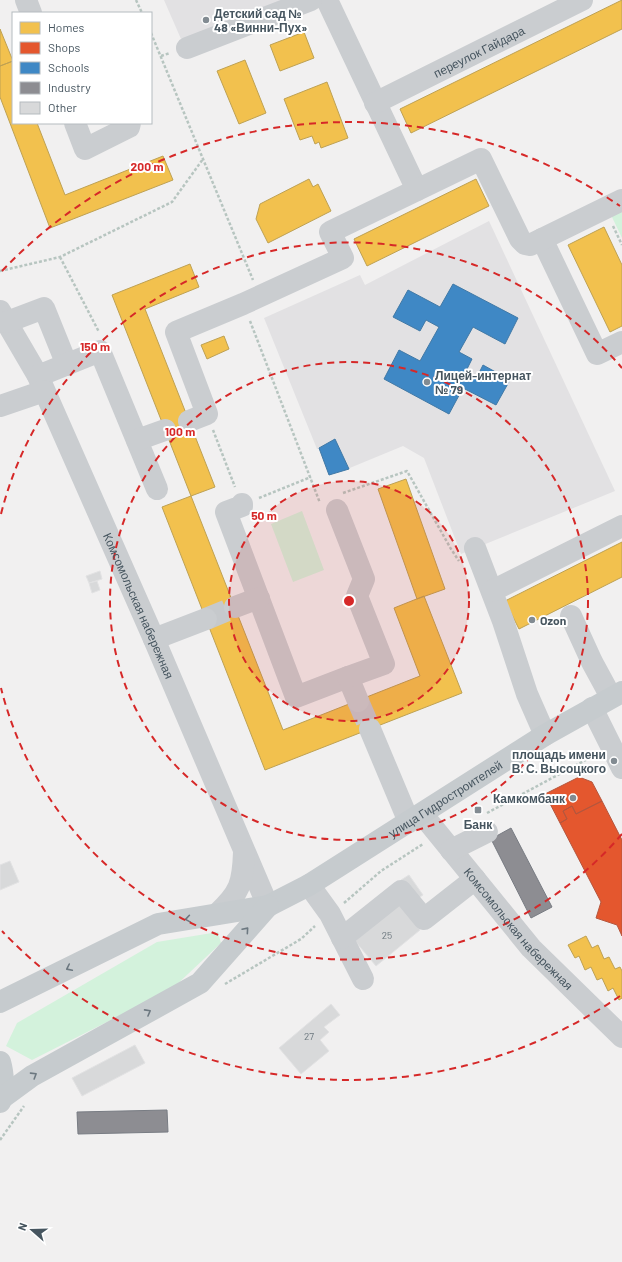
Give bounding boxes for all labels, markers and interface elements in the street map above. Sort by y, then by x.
place label: Детский сад № 48 «Винни-Пух» [214,6,307,35]
legend [12,12,152,124]
marker: Детский сад № 48 «Винни-Пух» [201,15,211,25]
text: Homes [48,20,85,34]
street label: переулок Гайдара [431,23,527,80]
text: Shops [48,40,81,54]
text: Schools [48,60,89,74]
text: Industry [48,80,91,94]
text: Other [48,100,78,114]
text: 200 m [131,159,163,173]
text: 150 m [80,339,110,353]
place label: Лицей-интернат № 79 [435,368,532,396]
marker: Лицей-интернат № 79 [422,377,432,387]
text: 100 m [165,424,195,438]
text: 50 m [251,508,277,522]
street label: Комсомольская набережная [101,530,177,680]
centre of rings [342,594,356,608]
place label: Ozon [540,613,566,627]
marker: Ozon [527,615,537,625]
place label: площадь имени В. С. Высоцкого [512,747,606,776]
marker: площадь имени В. С. Высоцкого [609,756,619,766]
street label: улица Гидростроителей [386,757,505,841]
place label: Камкомбанк [493,791,566,805]
marker: Камкомбанк [568,793,578,803]
marker: Банк [473,805,483,815]
place label: Банк [464,817,493,831]
street label: Комсомольская набережная [461,865,576,992]
one-way arrow [185,914,191,923]
one-way arrow [242,927,249,935]
house number: 25 [382,929,392,941]
one-way arrow [65,964,73,971]
one-way arrow [144,1009,151,1016]
house number: 27 [304,1030,314,1042]
one-way arrow [30,1072,37,1080]
north arrow [12,1210,52,1250]
text: N [15,1221,29,1232]

